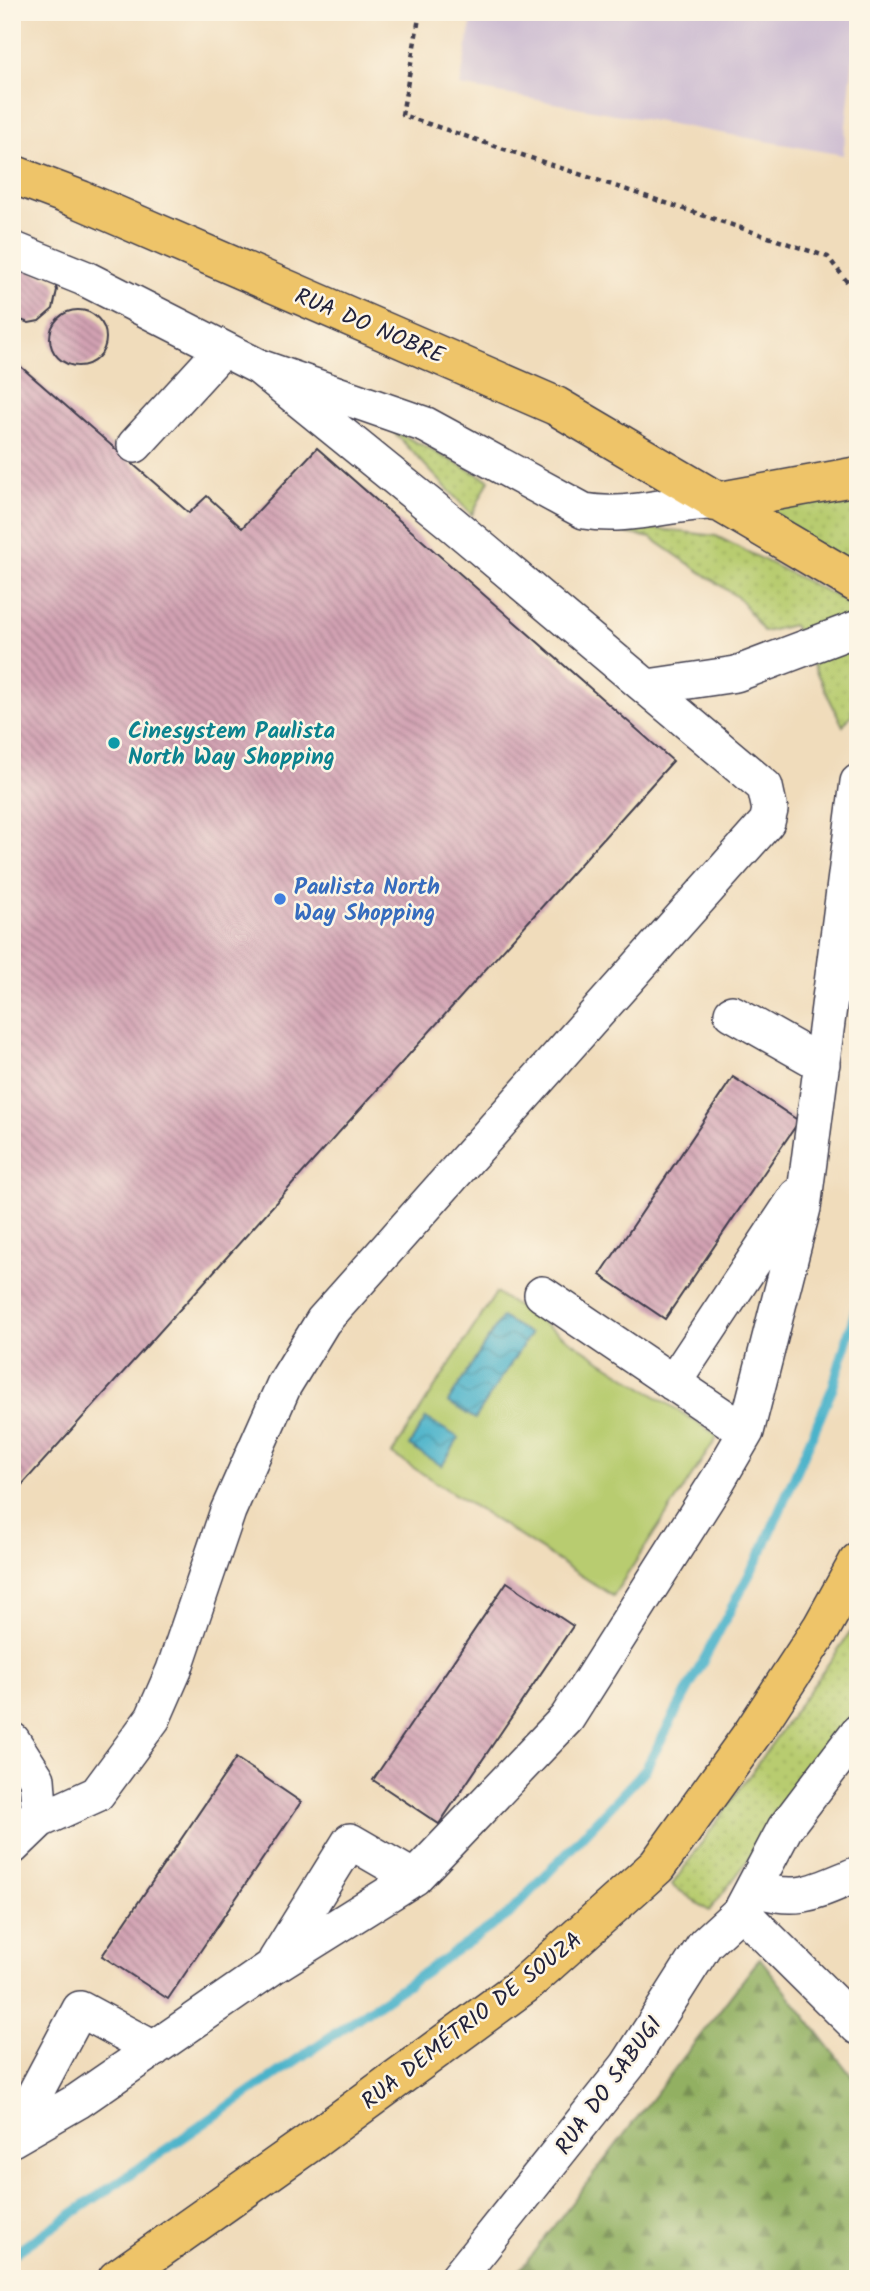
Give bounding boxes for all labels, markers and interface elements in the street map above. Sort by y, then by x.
street label: RUA DO NOBRE [289,279,450,375]
place label: Cinesystem Paulista North Way Shopping [128,714,336,776]
marker: Cinesystem Paulista North Way Shopping [106,735,122,751]
place label: Paulista North Way Shopping [294,870,440,932]
marker: Paulista North Way Shopping [272,891,288,907]
street label: RUA DEMÉTRIO DE SOUZA [354,1924,591,2120]
street label: RUA DO SABUGI [547,2009,672,2163]

